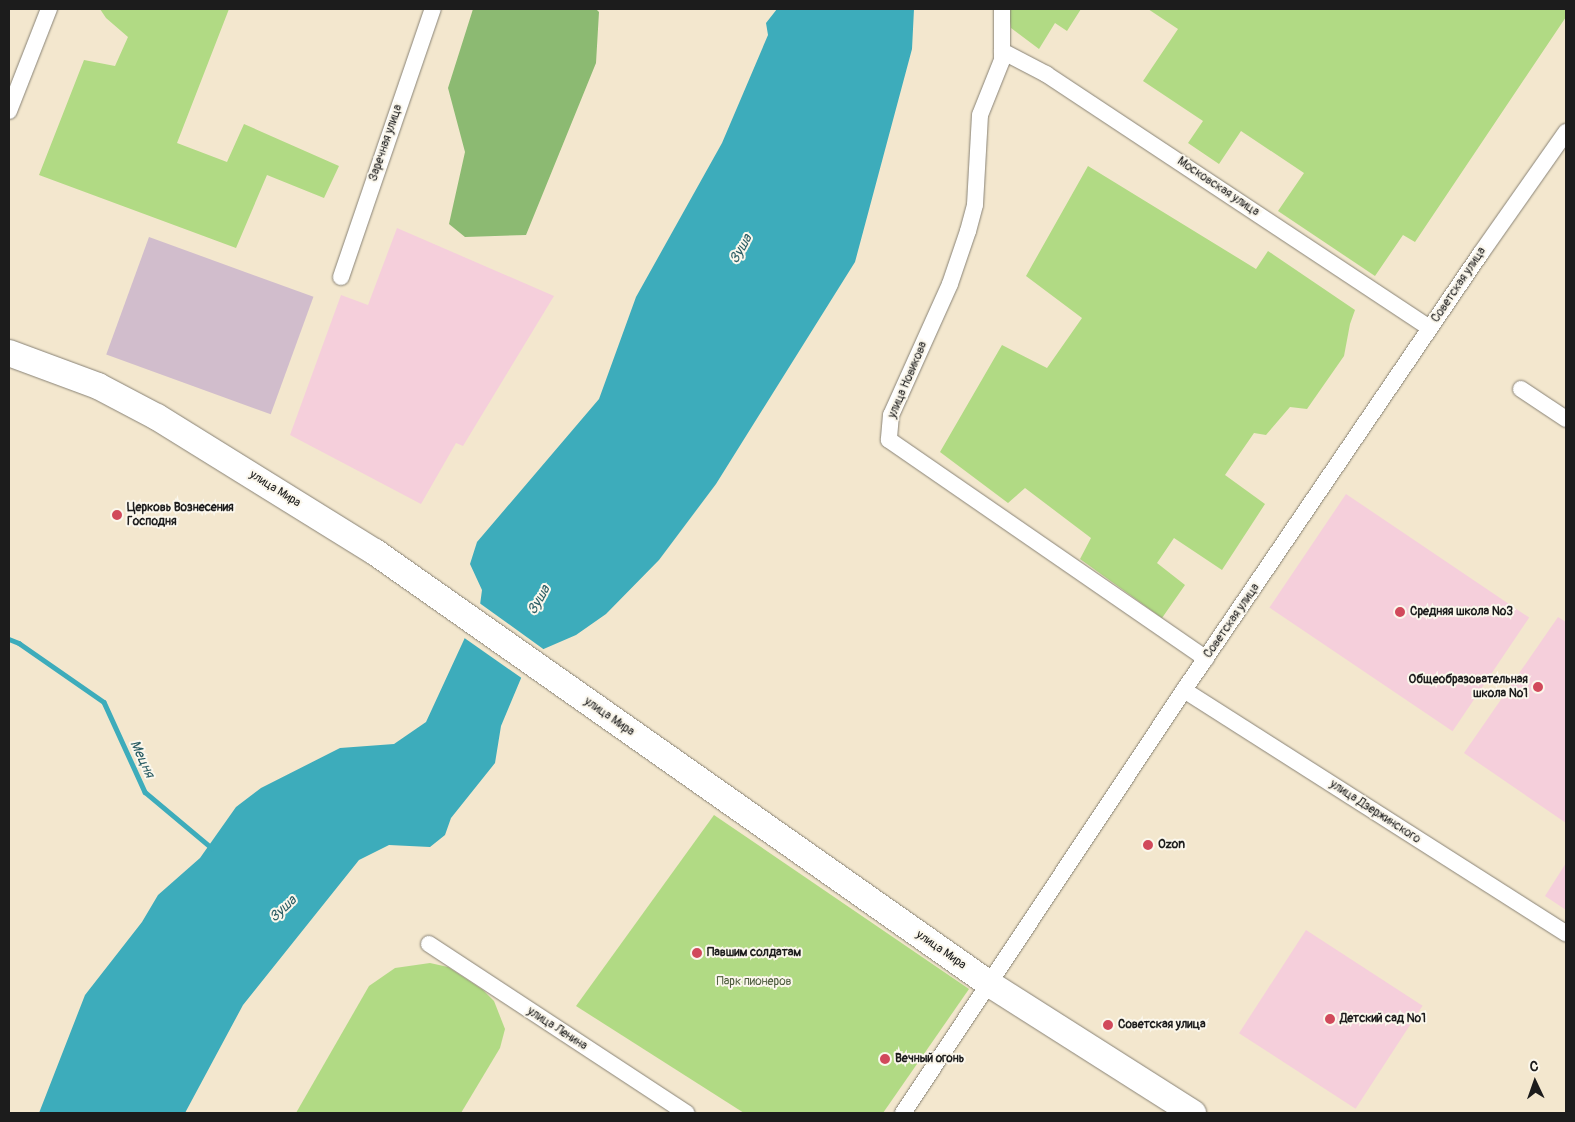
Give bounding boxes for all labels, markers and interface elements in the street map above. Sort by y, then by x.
street label: Заречная улица [366,103,406,183]
street label: Московская улица [1174,154,1262,220]
water label: Зуша [726,231,756,267]
street label: Советская улица [1429,245,1489,325]
street label: улица Новикова [885,339,931,421]
street label: улица Мира [247,468,303,510]
place label: Церковь Вознесения Господня [127,501,234,529]
marker: Церковь Вознесения Господня [111,509,123,521]
street label: Советская улица [1201,581,1263,661]
water label: Зуша [524,582,554,618]
place label: Средняя школа №3 [1410,605,1513,619]
marker: Средняя школа №3 [1394,606,1406,618]
place label: Общеобразовательная школа №1 [1409,673,1528,701]
marker: Общеобразовательная школа №1 [1532,681,1544,693]
street label: улица Мира [581,695,637,739]
water label: Мецня [126,738,158,780]
street label: улица Дзержинского [1327,777,1423,847]
place label: Ozon [1158,838,1185,852]
marker: Ozon [1142,839,1154,851]
water label: Зуша [266,892,300,926]
street label: улица Мира [913,928,969,972]
place label: Павшим солдатам [707,946,801,960]
marker: Павшим солдатам [691,947,703,959]
park label: Парк пионеров [716,975,792,989]
street label: улица Ленина [524,1004,590,1054]
place label: Детский сад №1 [1340,1012,1426,1026]
marker: Детский сад №1 [1324,1013,1336,1025]
place label: Советская улица [1118,1018,1206,1032]
marker: Советская улица [1102,1019,1114,1031]
place label: Вечный огонь [895,1052,964,1066]
marker: Вечный огонь [879,1053,891,1065]
north arrow [1510,1057,1560,1107]
text: С [1529,1058,1539,1075]

